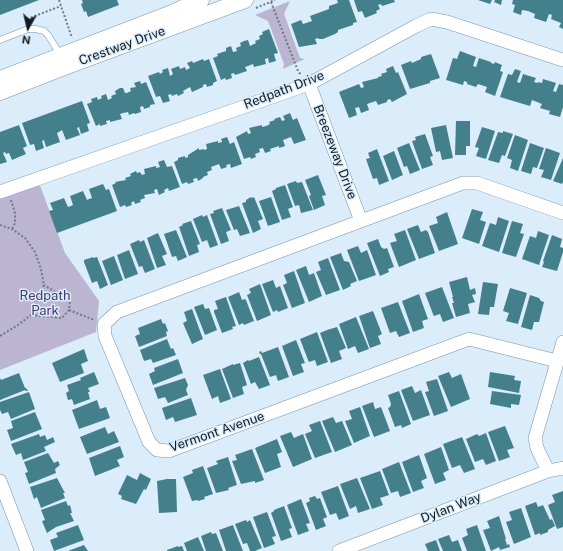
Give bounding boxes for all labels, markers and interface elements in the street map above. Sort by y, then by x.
north arrow [8,8,48,48]
street label: Crestway Drive [77,23,167,69]
text: N [21,33,31,46]
street label: Redpath Drive [241,67,327,113]
street label: Breezeway Drive [310,103,360,201]
park label: Redpath Park [20,288,70,319]
street label: Vermont Avenue [168,408,266,456]
street label: Dylan Way [419,489,483,527]

